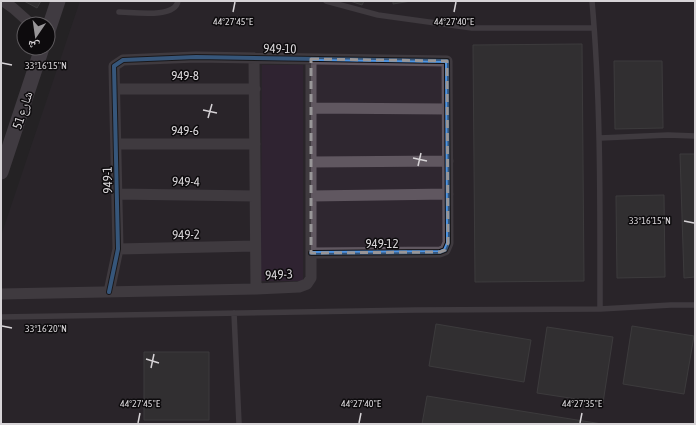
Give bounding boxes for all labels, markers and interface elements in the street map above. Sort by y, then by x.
north arrow [16,16,56,56]
text: 44°27'45"E [213,16,254,27]
text: 44°27'40"E [434,16,475,27]
text: ش [26,37,41,53]
street label: 949-10 [263,41,297,56]
text: 33°16'15"N [25,60,67,71]
street label: 949-8 [171,68,199,83]
street label: شارع 51 [9,89,37,132]
street label: 949-6 [171,123,199,138]
street label: 949-1 [100,166,115,194]
street label: 949-4 [172,174,200,189]
text: 33°16'15"N [629,215,671,226]
street label: 949-2 [172,227,200,242]
street label: 949-12 [365,236,399,251]
street label: 949-3 [265,266,293,283]
text: 33°16'20"N [25,323,67,334]
text: 44°27'45"E [120,398,161,409]
text: 44°27'40"E [341,398,382,409]
text: 44°27'35"E [562,398,603,409]

